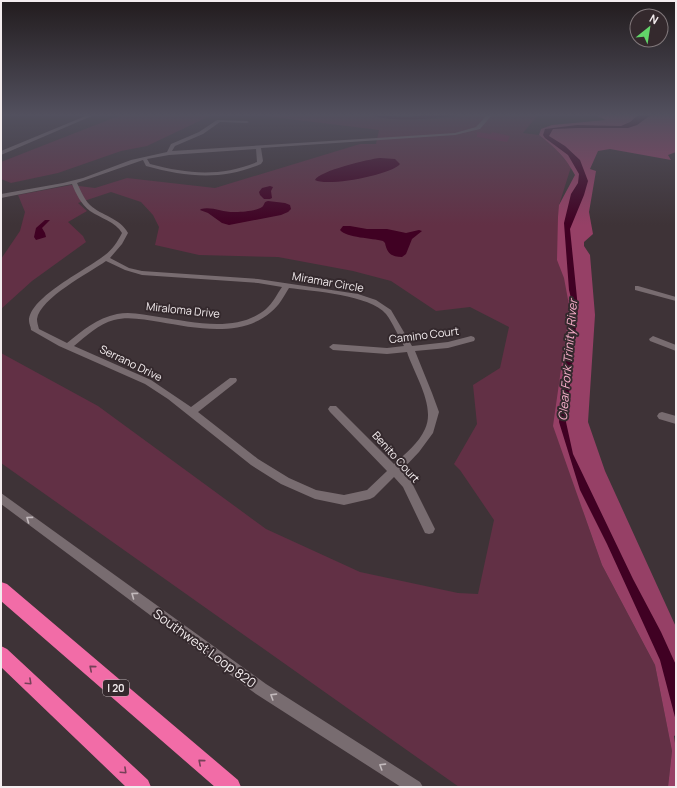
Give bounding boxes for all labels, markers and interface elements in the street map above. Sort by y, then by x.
north arrow [629,8,669,48]
text: N [647,10,662,27]
street label: Miramar Circle [291,268,366,295]
water label: Clear Fork Trinity River [554,297,581,421]
street label: Miraloma Drive [145,298,221,321]
street label: Camino Court [388,323,460,346]
street label: Serrano Drive [97,341,166,384]
street label: Benito Court [369,428,423,486]
one-way arrow [26,516,33,523]
one-way arrow [131,593,138,600]
street label: Southwest Loop 820 [150,604,260,692]
one-way arrow [89,665,97,672]
one-way arrow [25,677,32,684]
road number: I 20 [103,680,129,696]
one-way arrow [270,693,277,701]
one-way arrow [199,759,206,766]
one-way arrow [380,764,387,771]
one-way arrow [119,766,127,774]

